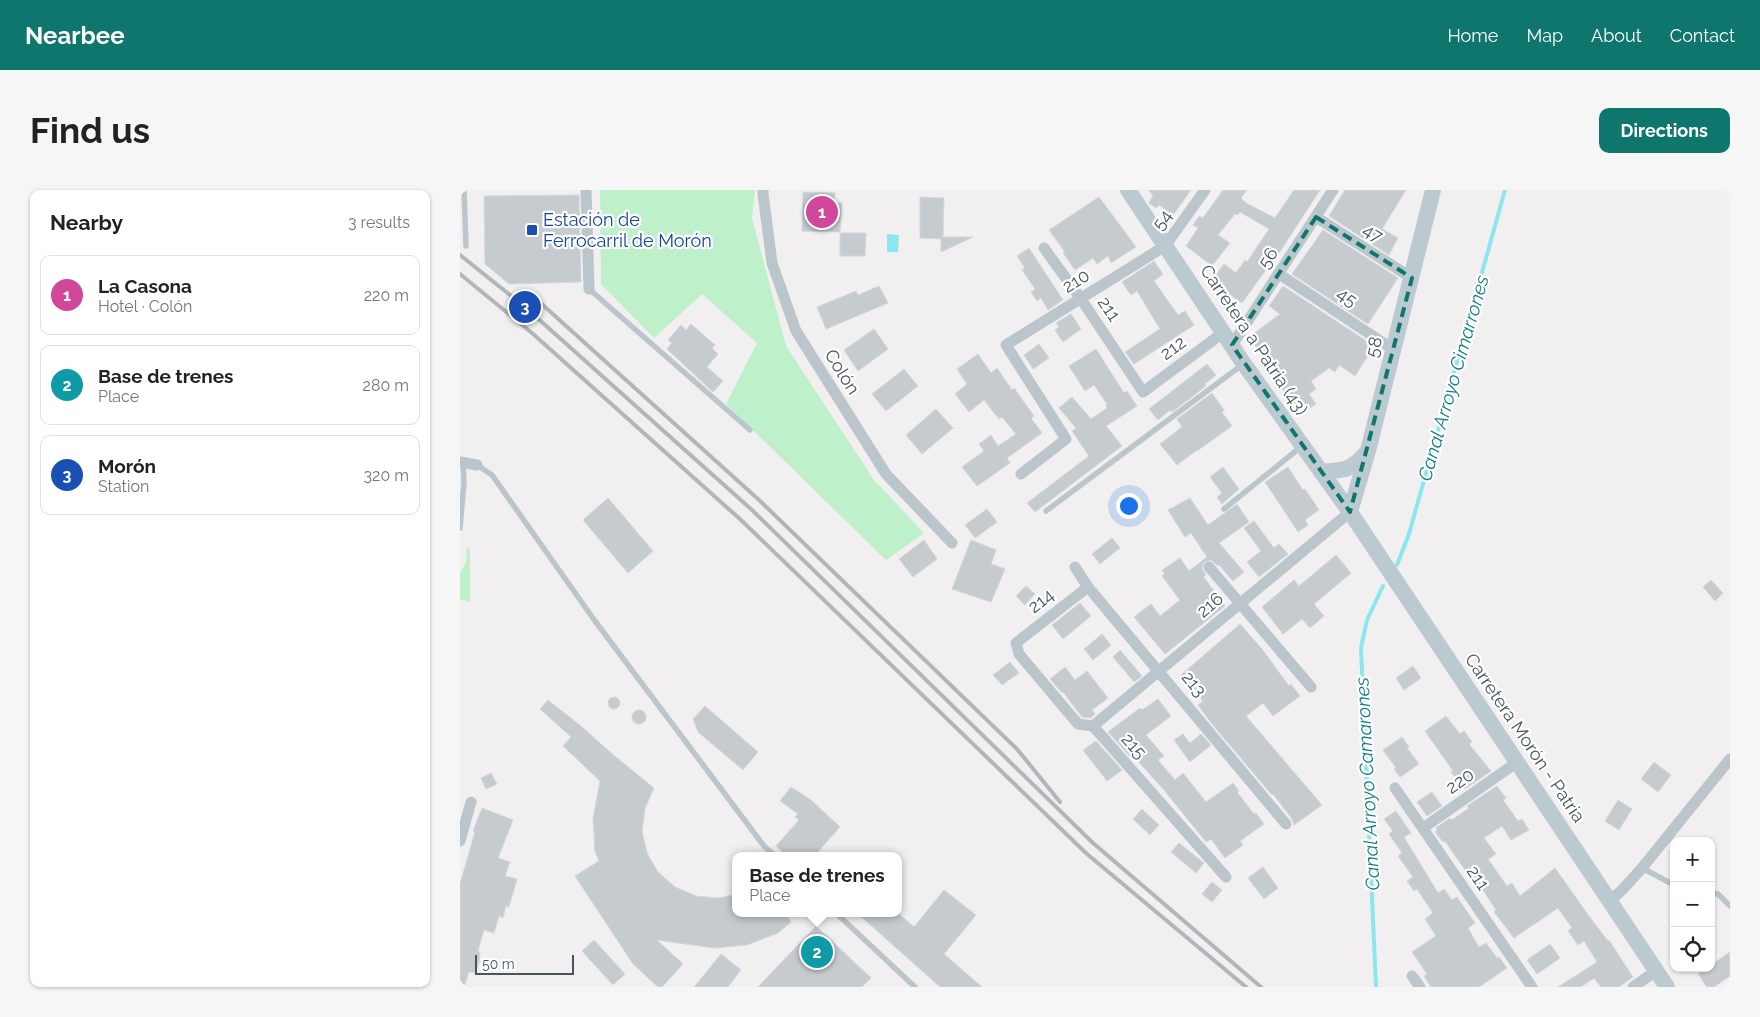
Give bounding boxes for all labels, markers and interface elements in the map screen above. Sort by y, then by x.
text: Nearbee [25,21,125,50]
text: Home [1447,25,1498,46]
text: Map [1526,25,1563,46]
text: About [1591,25,1642,46]
text: Contact [1670,25,1735,46]
button: Directions [1599,108,1730,153]
text: Find us [30,110,150,151]
pin: 1 [806,193,838,231]
street label: 54 [1147,206,1176,234]
place label: Estación de Ferrocarril de Morón [543,209,712,251]
text: Nearby [50,210,123,235]
text: 3 results [348,213,410,232]
street label: 47 [1359,219,1387,247]
marker: Estación de Ferrocarril de Morón [525,223,539,237]
street label: 56 [1253,243,1282,272]
street label: Carretera a Patria (43) [1196,260,1313,419]
street label: 210 [1058,264,1093,297]
water label: Canal Arroyo Cimarrones [1413,273,1493,483]
text: La Casona [98,275,192,297]
street label: 45 [1333,282,1361,311]
text: 1 [63,286,71,305]
text: 220 m [364,286,409,305]
pin: 3 [509,288,541,326]
street label: 211 [1094,293,1125,325]
text: Hotel · Colón [98,297,192,316]
street label: 212 [1156,331,1190,364]
street label: 58 [1361,334,1386,359]
street label: Colón [820,345,864,398]
text: Base de trenes [98,365,234,387]
text: 2 [62,376,72,395]
text: 280 m [363,376,409,395]
text: Place [98,387,139,406]
text: Morón [98,455,156,477]
text: 3 [63,466,71,485]
text: 320 m [364,466,409,485]
text: Station [98,477,149,496]
your location [1116,493,1142,519]
street label: 214 [1024,584,1058,617]
street label: 216 [1192,588,1227,622]
street label: Carretera Morón - Patria [1461,649,1590,826]
street label: 213 [1178,667,1211,701]
water label: Canal Arroyo Camarones [1350,677,1384,891]
street label: 215 [1118,729,1151,763]
street label: 220 [1441,763,1478,798]
map controls [1670,837,1715,972]
button: + [1670,837,1715,882]
popup [732,852,902,917]
street label: 211 [1463,862,1494,894]
text: Base de trenes [749,864,885,886]
button: − [1670,882,1715,927]
text: Place [749,886,790,905]
button: locate [1670,927,1715,972]
pin: 2 [801,933,833,971]
scale bar [475,952,574,975]
text: 50 m [482,956,515,972]

